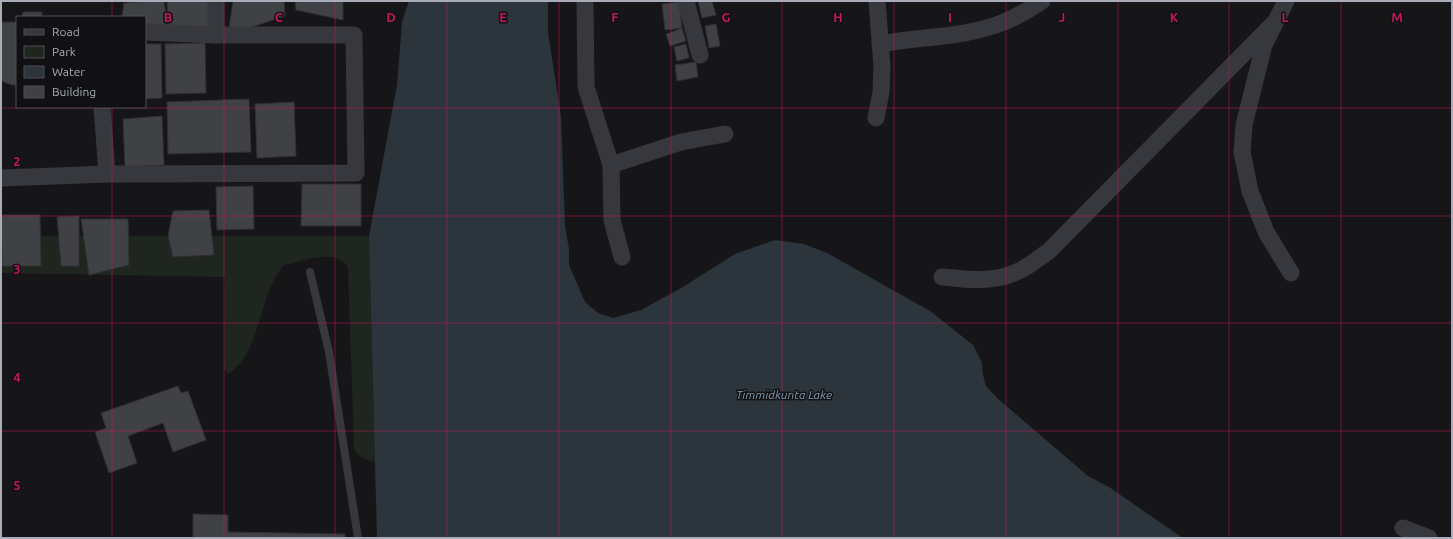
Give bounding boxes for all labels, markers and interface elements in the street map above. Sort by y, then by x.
text: B [164,10,173,24]
text: C [275,10,284,24]
text: D [386,10,396,24]
text: E [499,10,507,24]
text: F [611,10,619,24]
text: G [722,10,731,24]
text: H [833,10,843,24]
text: I [948,10,952,24]
text: J [1059,10,1065,24]
text: K [1170,10,1179,24]
text: L [1281,10,1289,24]
text: M [1391,10,1403,24]
legend [16,16,146,108]
text: Road [52,25,80,38]
text: Park [52,45,76,58]
text: Water [52,65,85,78]
text: Building [52,85,96,98]
text: 2 [13,154,21,168]
text: 3 [13,262,21,276]
text: 4 [13,370,21,384]
water label: Timmidkunta Lake [736,388,832,401]
text: 5 [13,478,21,492]

